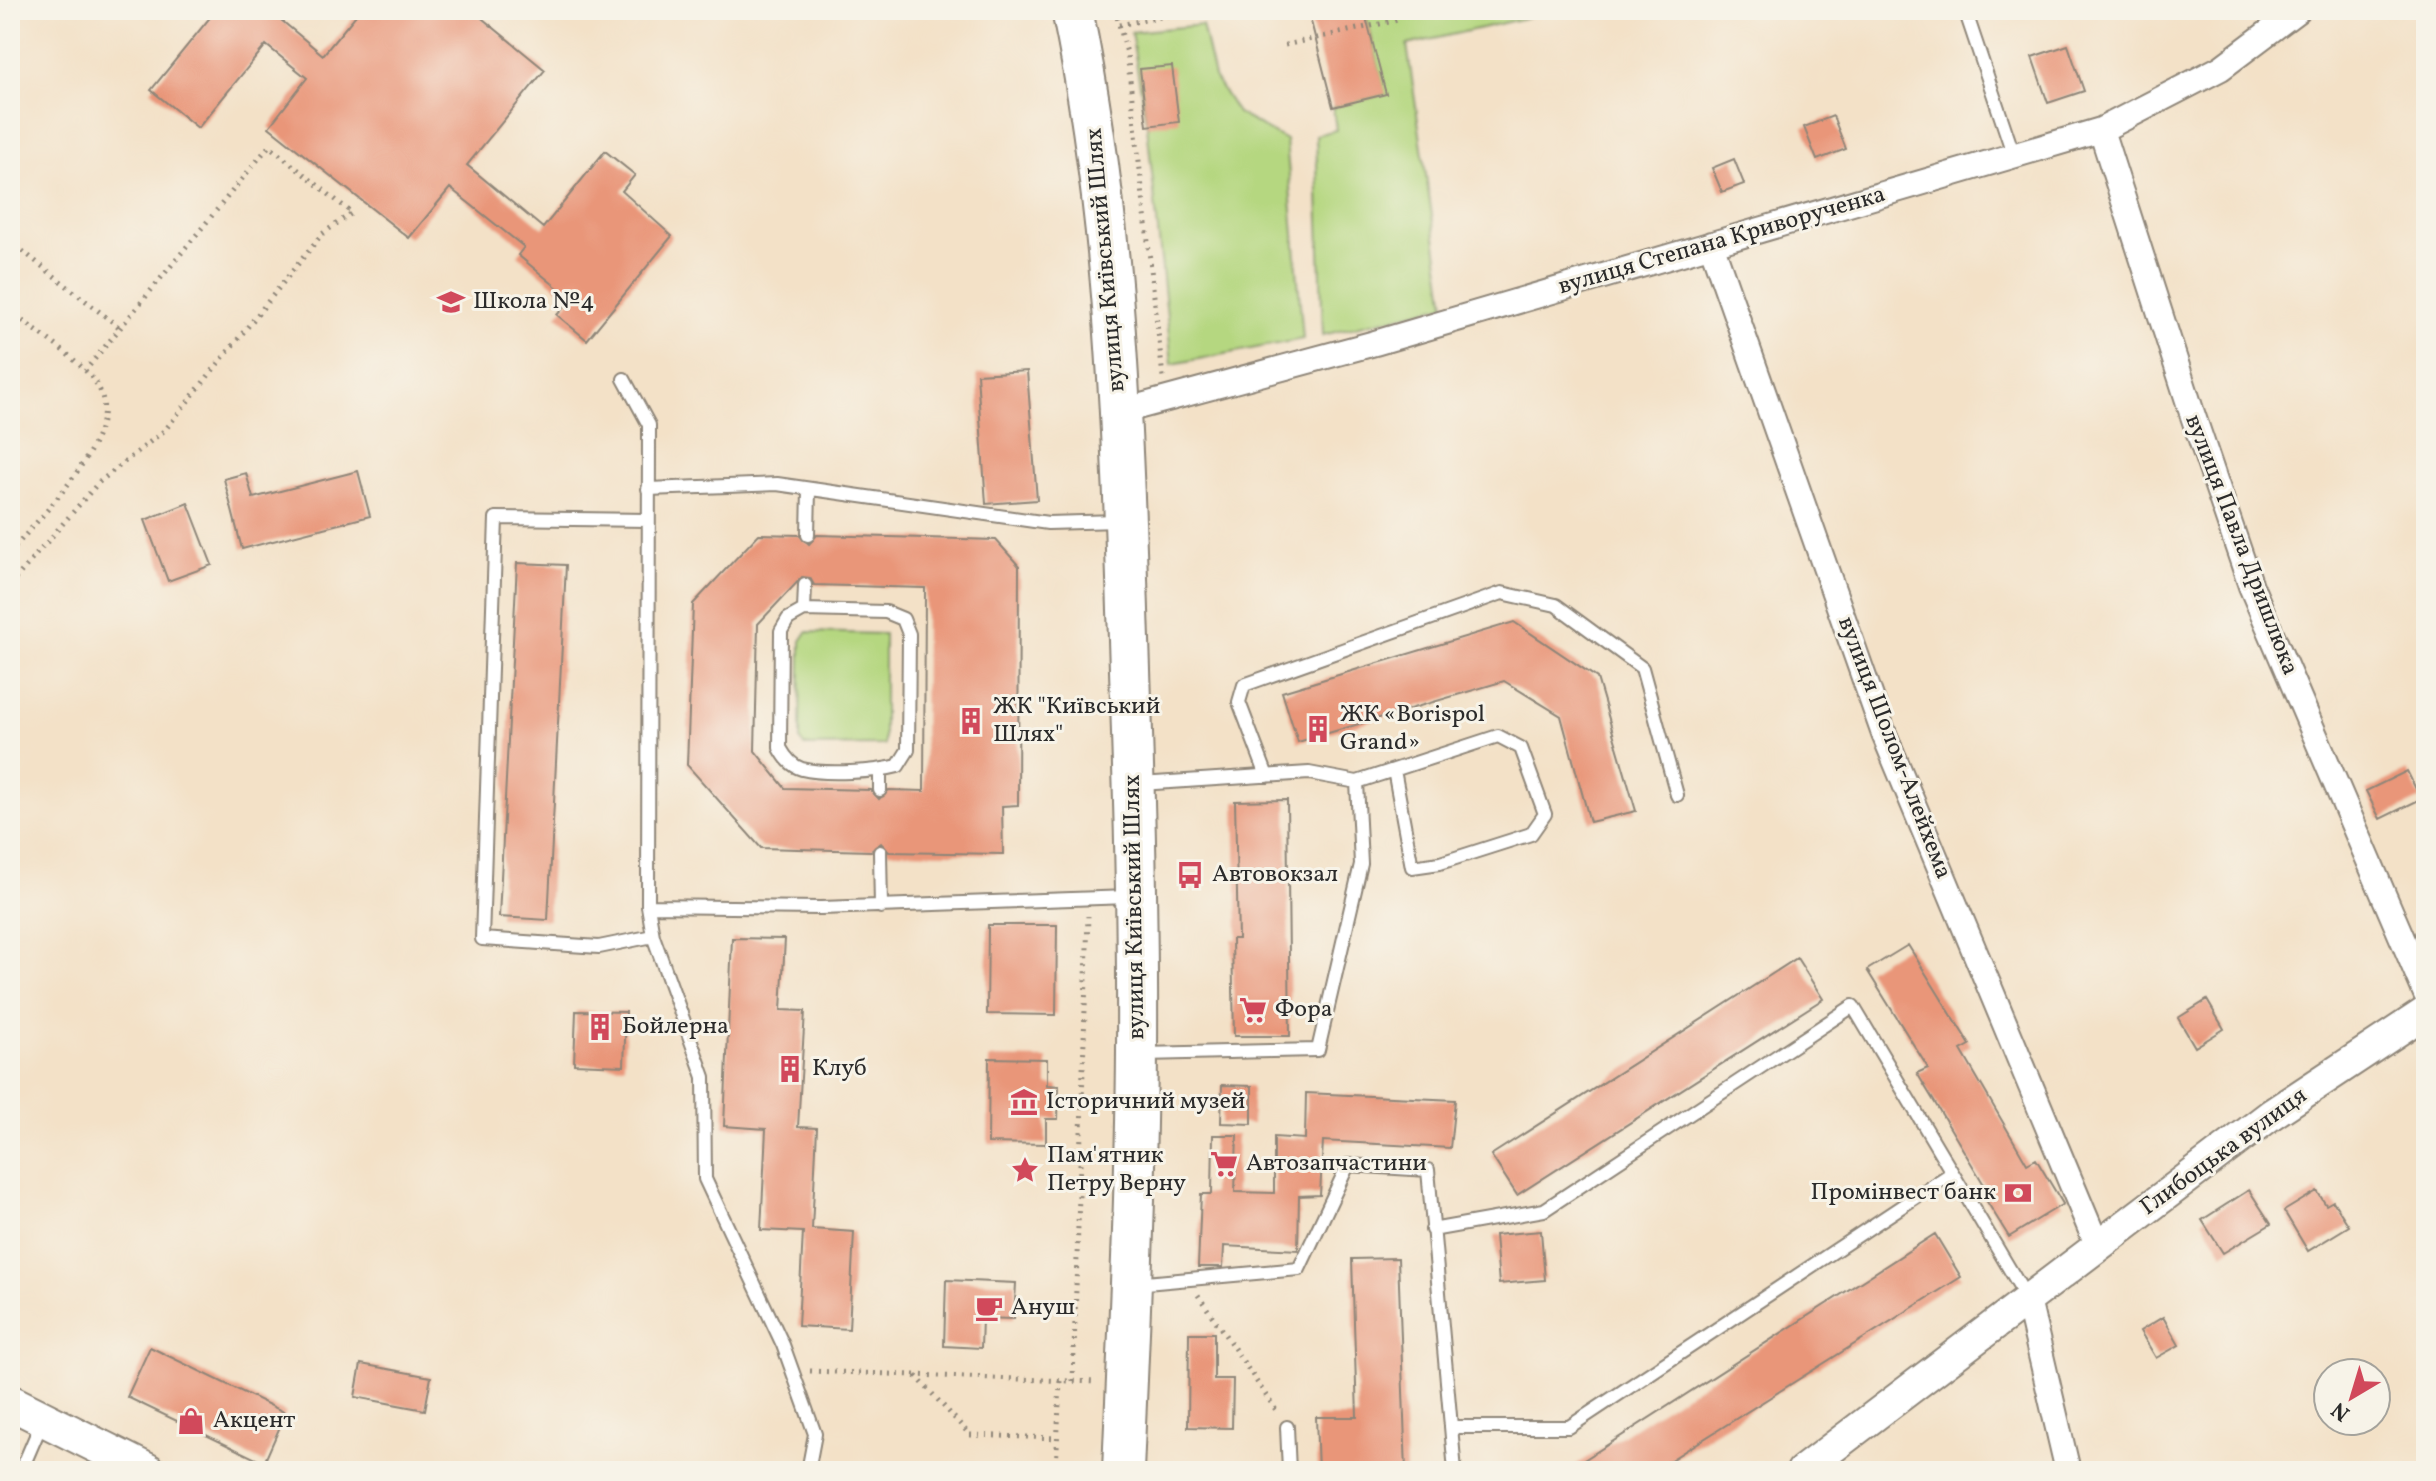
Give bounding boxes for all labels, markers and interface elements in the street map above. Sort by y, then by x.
street label: вулиця Київський Шлях [1078,126,1134,394]
street label: вулиця Степана Криворученка [1554,178,1890,304]
place label: Школа №4 [473,285,595,319]
school or university icon: Школа №4 [436,287,466,317]
street label: вулиця Павла Дришлюка [2176,410,2306,680]
street label: вулиця Шолом-Алейхема [1828,612,1960,884]
place label: ЖК "Київський Шлях" [993,690,1160,752]
place label: ЖК «Borispol Grand» [1340,698,1485,760]
building icon: ЖК "Київський Шлях" [956,706,986,736]
building icon: ЖК «Borispol Grand» [1303,714,1333,744]
street label: вулиця Київський Шлях [1116,774,1154,1040]
place label: Автовокзал [1212,858,1338,892]
bus stop icon: Автовокзал [1175,860,1205,890]
place label: Фора [1275,993,1333,1027]
supermarket icon: Фора [1238,995,1268,1025]
place label: Бойлерна [622,1010,729,1044]
building icon: Бойлерна [585,1012,615,1042]
place label: Клуб [812,1052,867,1086]
building icon: Клуб [775,1054,805,1084]
street label: Глибоцька вулиця [2133,1080,2315,1224]
place label: Історичний музей [1046,1085,1245,1119]
museum icon: Історичний музей [1009,1087,1039,1117]
place label: Пам'ятник Петру Верну [1047,1139,1186,1201]
place label: Автозапчастини [1246,1147,1427,1181]
supermarket icon: Автозапчастини [1209,1149,1239,1179]
place icon: Пам'ятник Петру Верну [1010,1155,1040,1185]
place label: Промінвест банк [1810,1176,1996,1210]
bank icon: Промінвест банк [2003,1178,2033,1208]
place label: Ануш [1011,1291,1075,1325]
cafe icon: Ануш [974,1293,1004,1323]
north arrow [2312,1357,2392,1437]
text: N [2325,1394,2357,1428]
place label: Акцент [213,1404,295,1438]
shop icon: Акцент [176,1406,206,1436]

